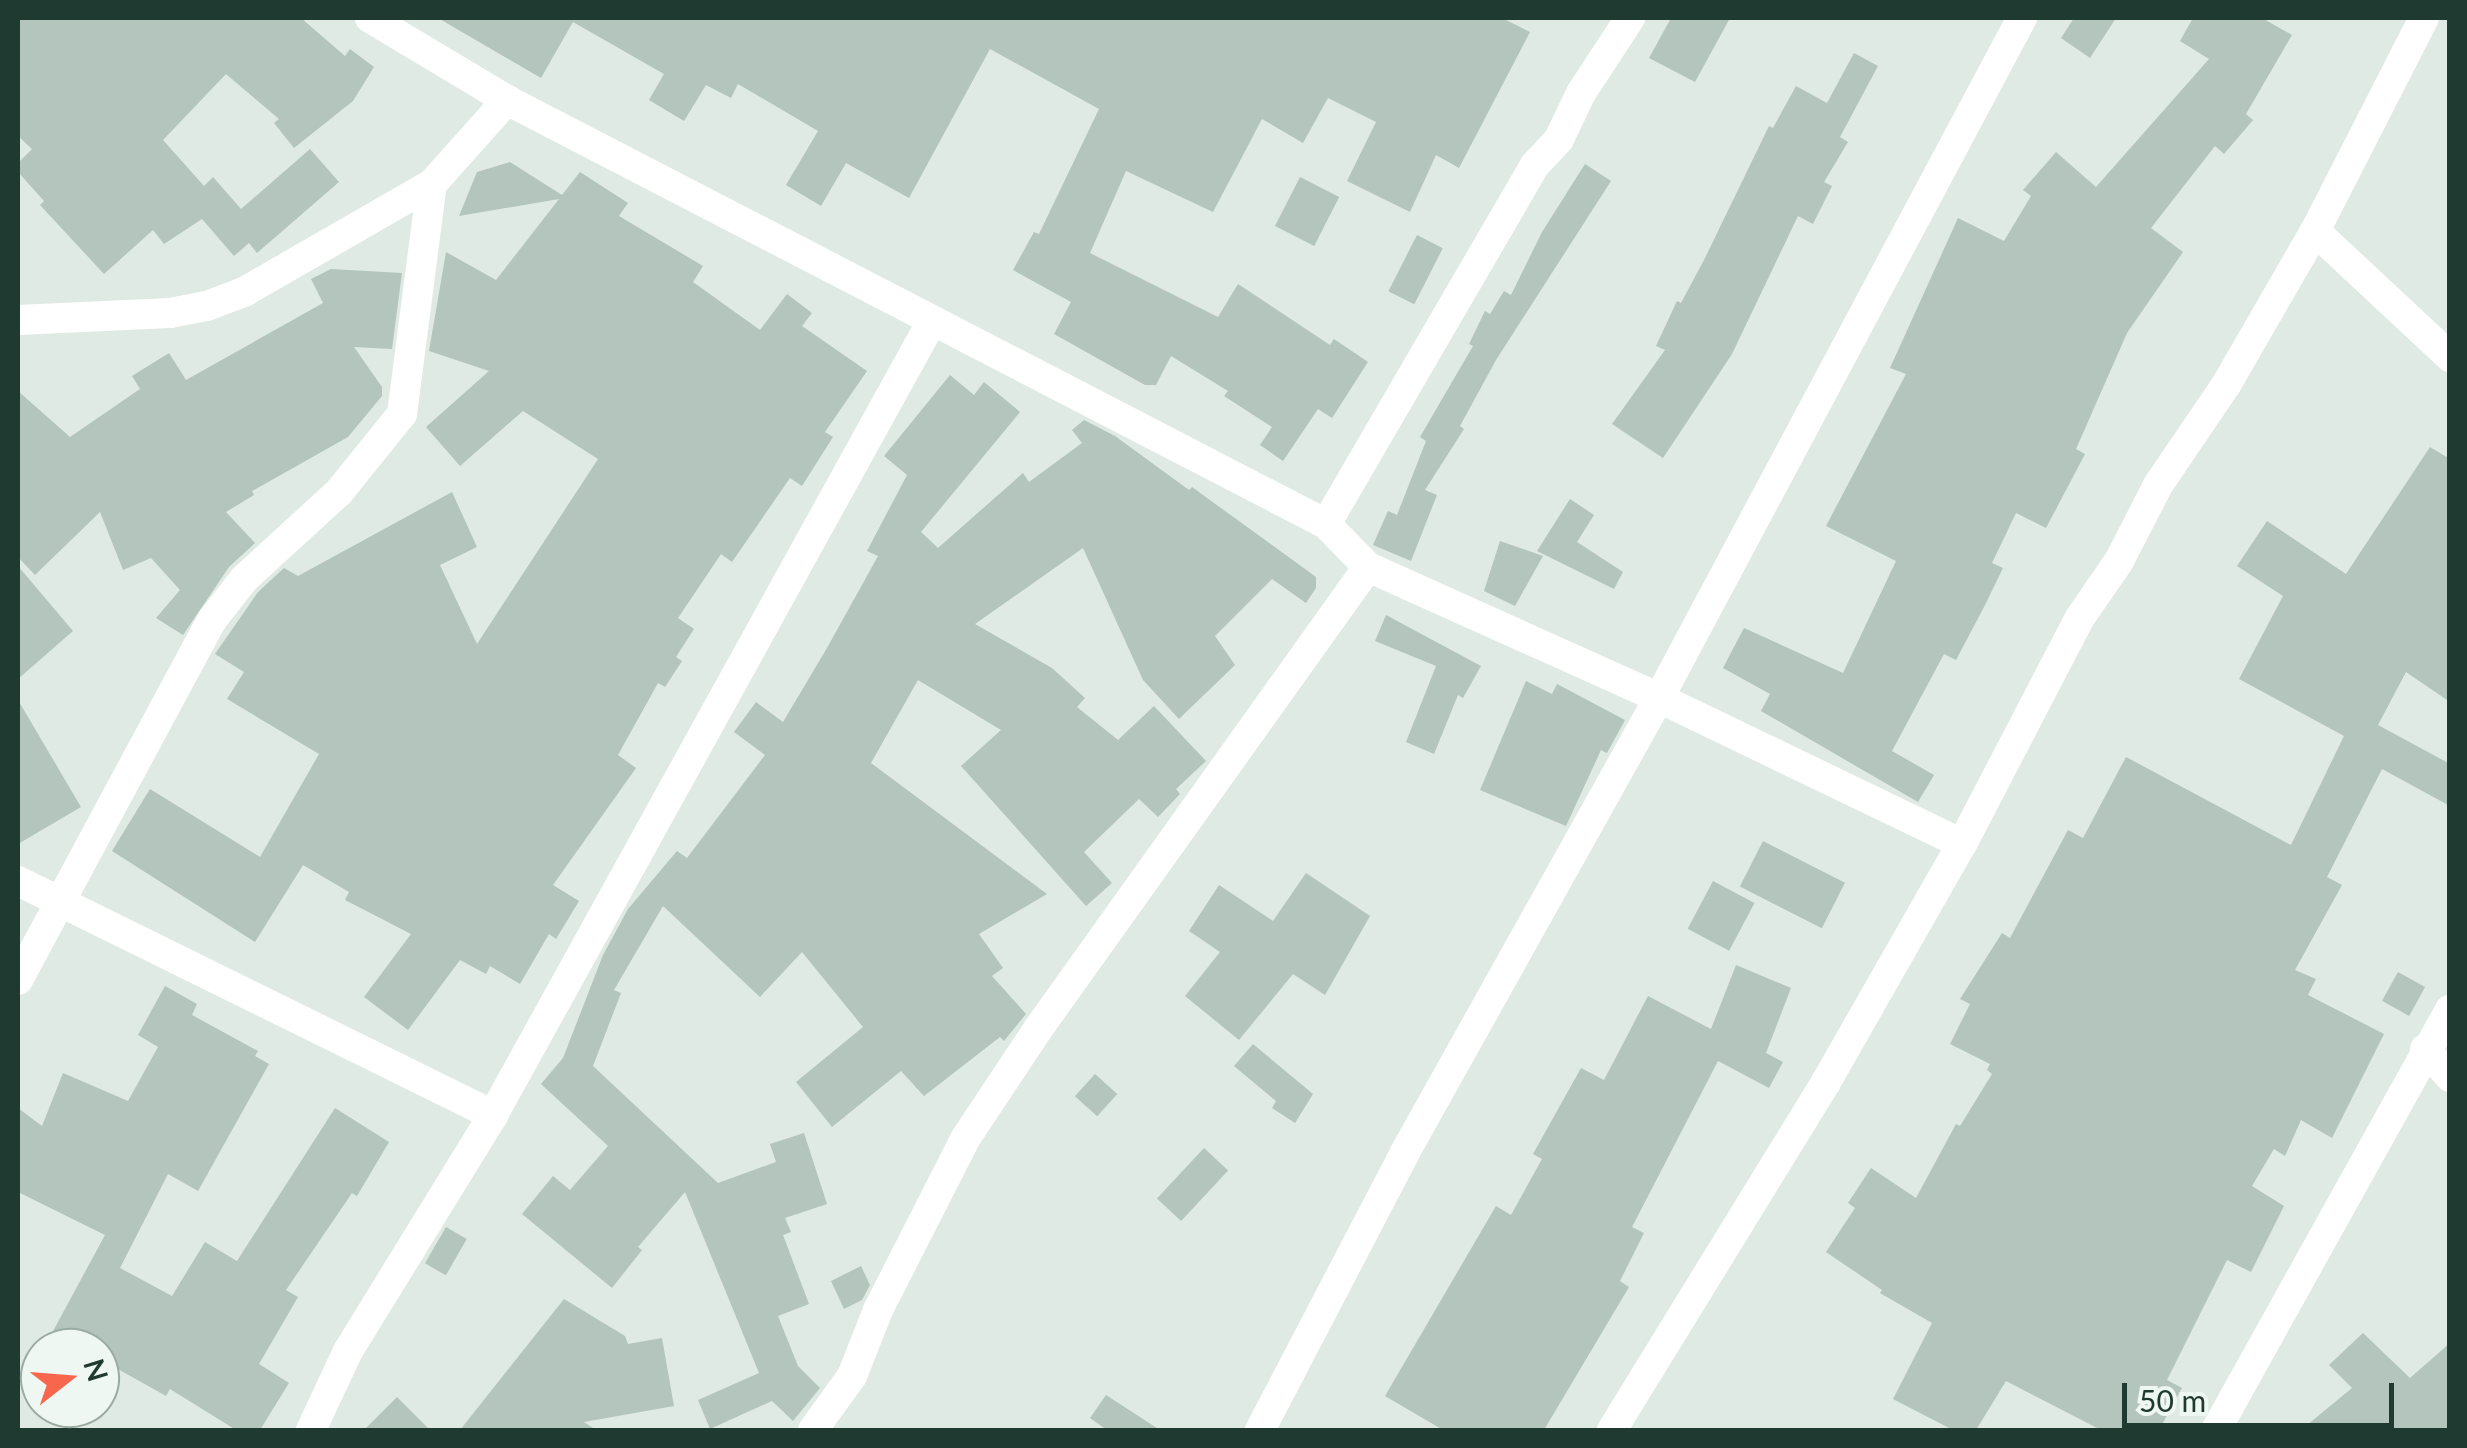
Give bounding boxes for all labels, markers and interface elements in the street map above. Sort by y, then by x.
north arrow [20,1328,120,1428]
text: N [77,1355,116,1385]
scale bar [2127,1363,2400,1425]
text: 50 m [2139,1382,2206,1418]

